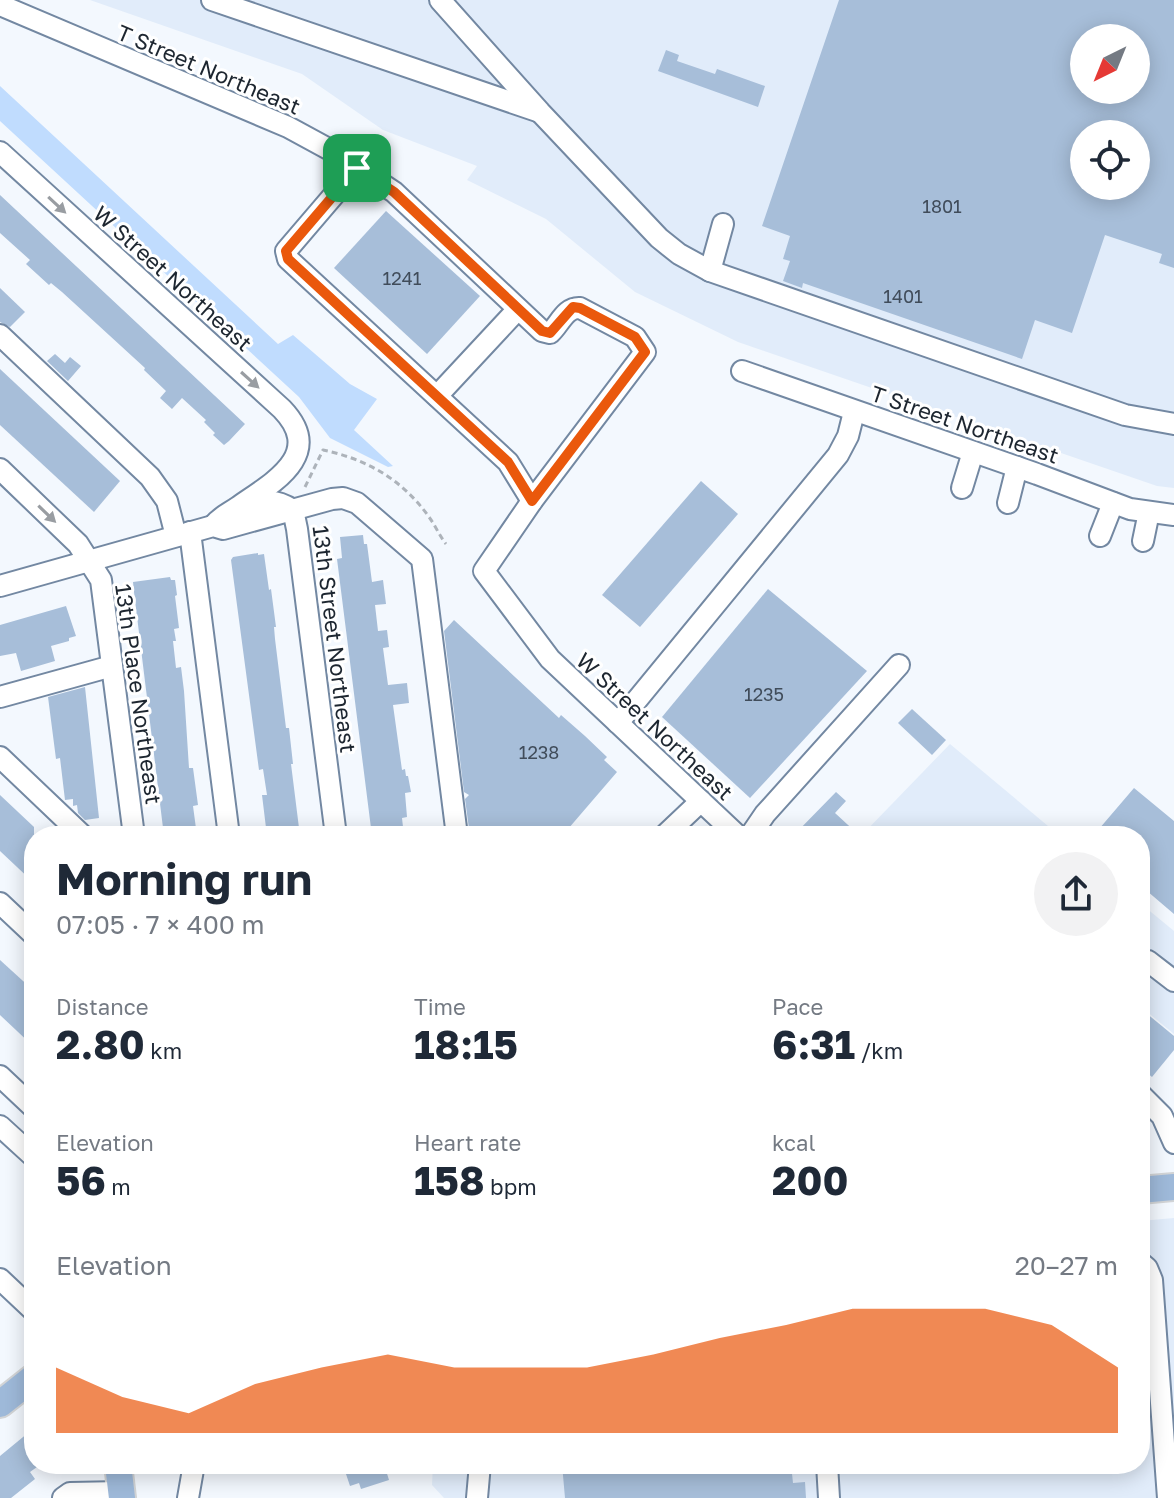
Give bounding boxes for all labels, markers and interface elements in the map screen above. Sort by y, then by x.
street label: T Street Northeast [113,18,305,120]
north arrow [1070,24,1150,104]
map controls [1070,24,1150,200]
button: locate [1070,120,1150,200]
pin [323,134,391,202]
icon: arrive [335,146,379,190]
house number: 1801 [922,195,962,217]
one-way arrow [48,196,67,214]
street label: W Street Northeast [88,200,258,356]
house number: 1241 [383,267,422,289]
house number: 1401 [883,285,923,307]
one-way arrow [240,371,259,389]
street label: T Street Northeast [868,379,1062,469]
one-way arrow [37,504,56,522]
street label: 13th Street Northeast [308,524,362,754]
street label: 13th Place Northeast [110,582,168,806]
street label: W Street Northeast [571,647,739,805]
house number: 1235 [744,683,784,705]
house number: 1238 [519,741,559,763]
text: Morning run [56,852,312,905]
button: share [1034,852,1118,936]
text: 07:05 · 7 × 400 m [56,909,264,940]
text: Distance [56,993,148,1020]
text: Time [414,993,466,1020]
text: Pace [772,993,823,1020]
text: 2.80 [56,1020,145,1068]
text: 18:15 [414,1020,518,1068]
text: 6:31 [772,1020,855,1068]
text: km [145,1037,182,1064]
text: /km [855,1037,903,1064]
text: Elevation [56,1129,154,1156]
text: Heart rate [414,1129,521,1156]
text: kcal [772,1129,815,1156]
text: 56 [56,1156,106,1204]
text: 158 [414,1156,485,1204]
text: 200 [772,1156,848,1204]
text: m [106,1173,131,1200]
text: bpm [485,1173,537,1200]
text: Elevation [56,1250,172,1281]
text: 20–27 m [1015,1250,1118,1281]

